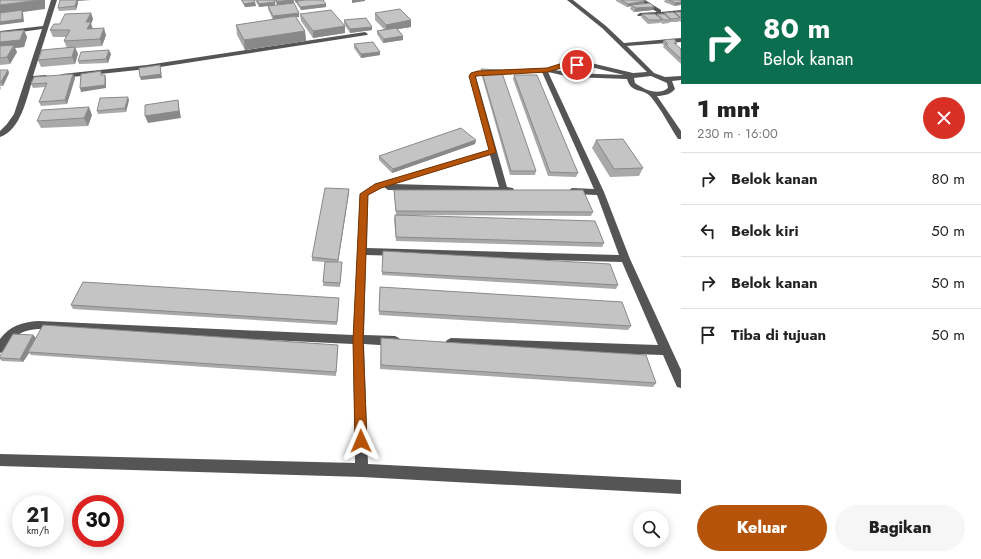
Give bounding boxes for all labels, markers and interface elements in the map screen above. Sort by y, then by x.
text: 80 m [763,8,830,49]
icon: right [697,16,749,68]
text: Belok kanan [763,46,854,72]
pin [560,48,594,82]
icon: arrive [566,54,588,76]
text: 1 mnt [697,91,759,126]
button: close [923,97,965,139]
text: 230 m · 16:00 [697,124,778,143]
icon: right [697,168,719,190]
text: Belok kanan [731,168,818,190]
text: 80 m [932,168,965,190]
icon: left [697,220,719,242]
text: Belok kiri [731,220,799,242]
text: 50 m [931,220,965,242]
icon: right [697,272,719,294]
text: Belok kanan [731,272,818,294]
text: 50 m [931,272,965,294]
icon: arrive [697,324,719,346]
text: Tiba di tujuan [731,324,826,346]
text: 50 m [931,324,965,346]
position arrow [340,420,382,462]
speed limit sign: 30 [72,495,124,547]
text: 21 [26,501,50,530]
button: Keluar [697,505,827,551]
button: Bagikan [835,505,965,551]
map controls [633,511,669,547]
button: search [633,511,669,547]
text: km/h [27,523,49,538]

